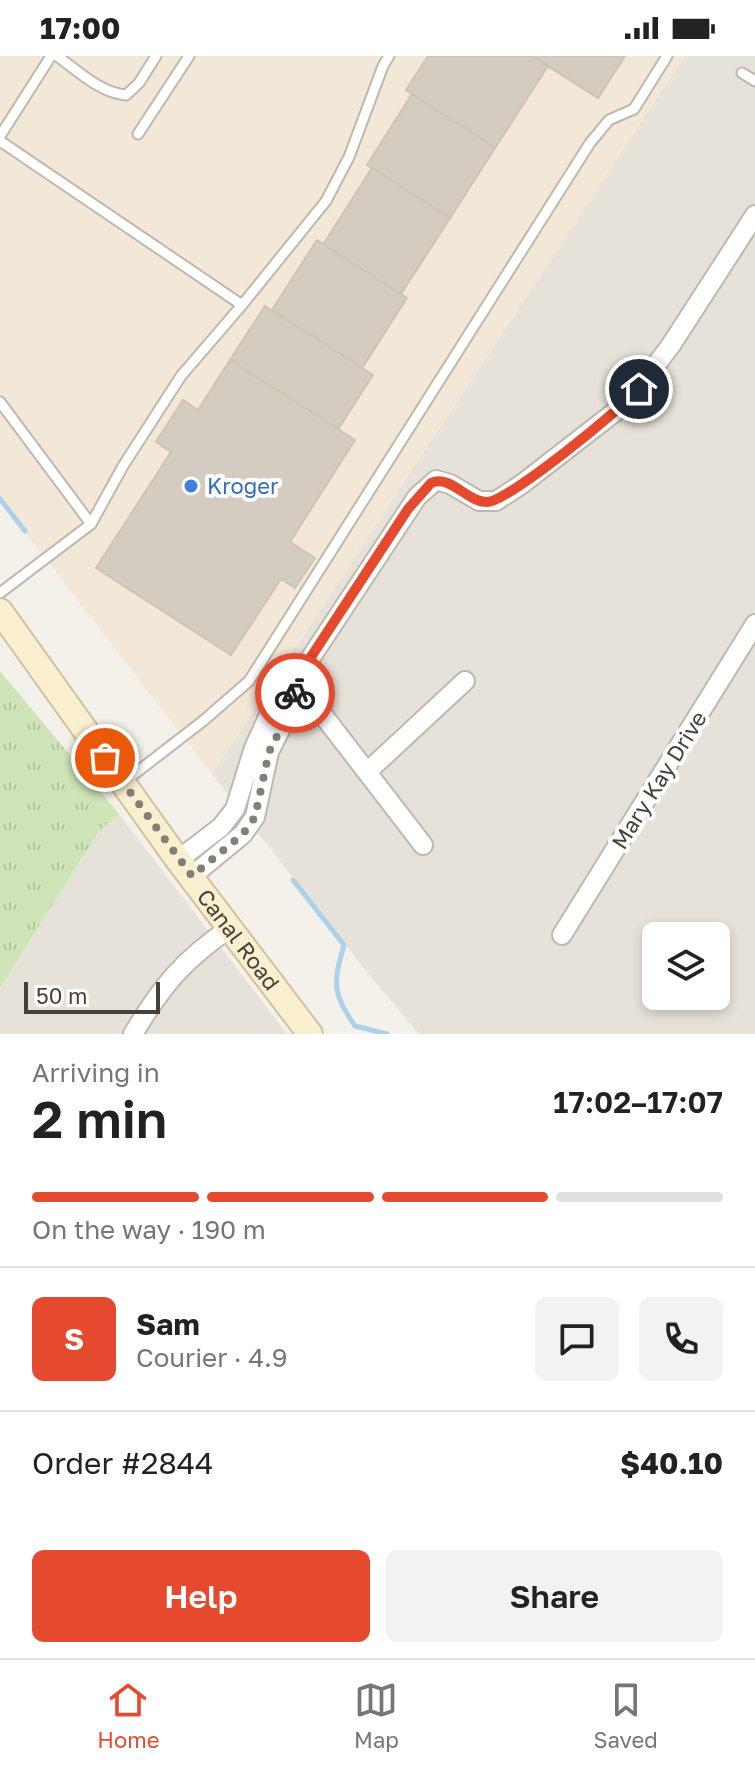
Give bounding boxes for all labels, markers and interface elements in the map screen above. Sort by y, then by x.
text: 17:00 [40,10,120,46]
pin [605,355,673,423]
icon: home [617,367,661,411]
place label: Kroger [207,472,279,499]
marker: Kroger [182,477,200,495]
courier [255,653,335,733]
icon: bike [273,671,317,715]
street label: Mary Kay Drive [605,706,712,854]
pin [71,724,139,792]
icon: bag [83,736,127,780]
street label: Canal Road [192,883,286,995]
map controls [642,922,730,1010]
button: layers [642,922,730,1010]
scale bar [24,978,160,1014]
text: 50 m [36,982,87,1009]
text: Arriving in [32,1057,160,1088]
text: 17:02–17:07 [553,1084,723,1120]
text: 2 min [32,1087,167,1149]
text: On the way · 190 m [32,1214,266,1245]
button: chat [535,1297,619,1381]
button: phone [639,1297,723,1381]
text: Sam [136,1306,200,1342]
text: S [64,1321,84,1357]
text: Courier · 4.9 [136,1342,288,1373]
text: Order #2844 [32,1445,213,1481]
text: $40.10 [620,1445,723,1481]
button: Help [32,1550,370,1642]
button: Share [386,1550,723,1642]
tab: Home [97,1678,159,1753]
tab: Map [354,1678,399,1753]
tab: Saved [593,1678,658,1753]

